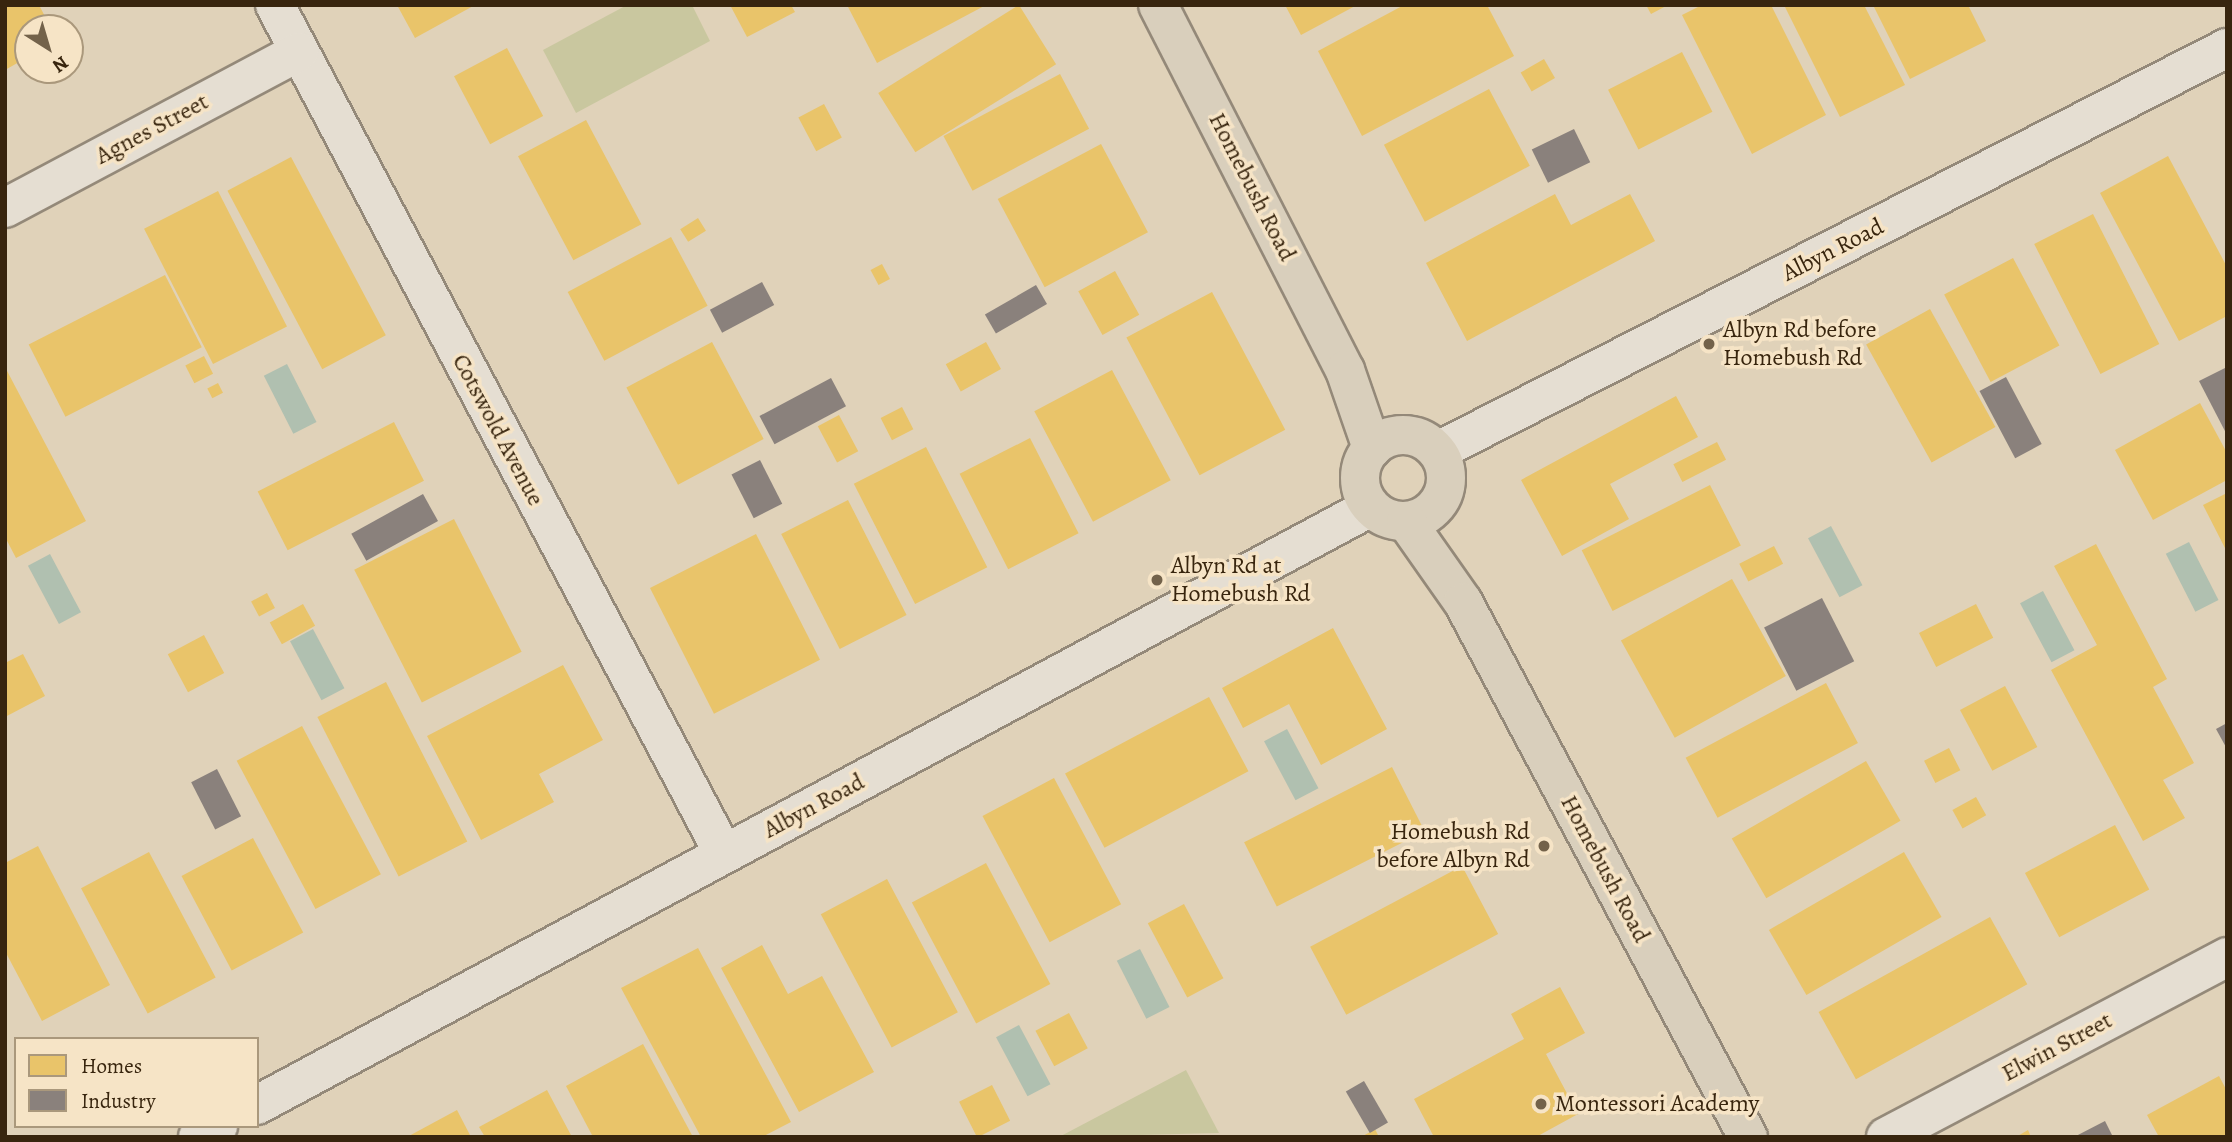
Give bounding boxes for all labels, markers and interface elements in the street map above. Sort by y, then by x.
north arrow [14,14,84,84]
text: N [47,50,74,79]
street label: Agnes Street [91,87,213,171]
street label: Homebush Road [1202,108,1302,266]
street label: Albyn Road [1778,212,1888,288]
place label: Albyn Rd before Homebush Rd [1723,316,1876,372]
marker: Albyn Rd before Homebush Rd [1701,336,1717,352]
street label: Cotswold Avenue [446,349,550,511]
place label: Albyn Rd at Homebush Rd [1171,552,1311,608]
marker: Albyn Rd at Homebush Rd [1149,572,1165,588]
street label: Albyn Road [759,768,869,844]
street label: Homebush Road [1554,790,1656,948]
place label: Homebush Rd before Albyn Rd [1377,818,1530,874]
marker: Homebush Rd before Albyn Rd [1536,838,1552,854]
street label: Elwin Street [1997,1006,2117,1088]
legend [14,1037,259,1128]
text: Homes [81,1052,142,1080]
text: Industry [81,1087,156,1115]
place label: Montessori Academy [1555,1090,1759,1118]
marker: Montessori Academy [1533,1096,1549,1112]

